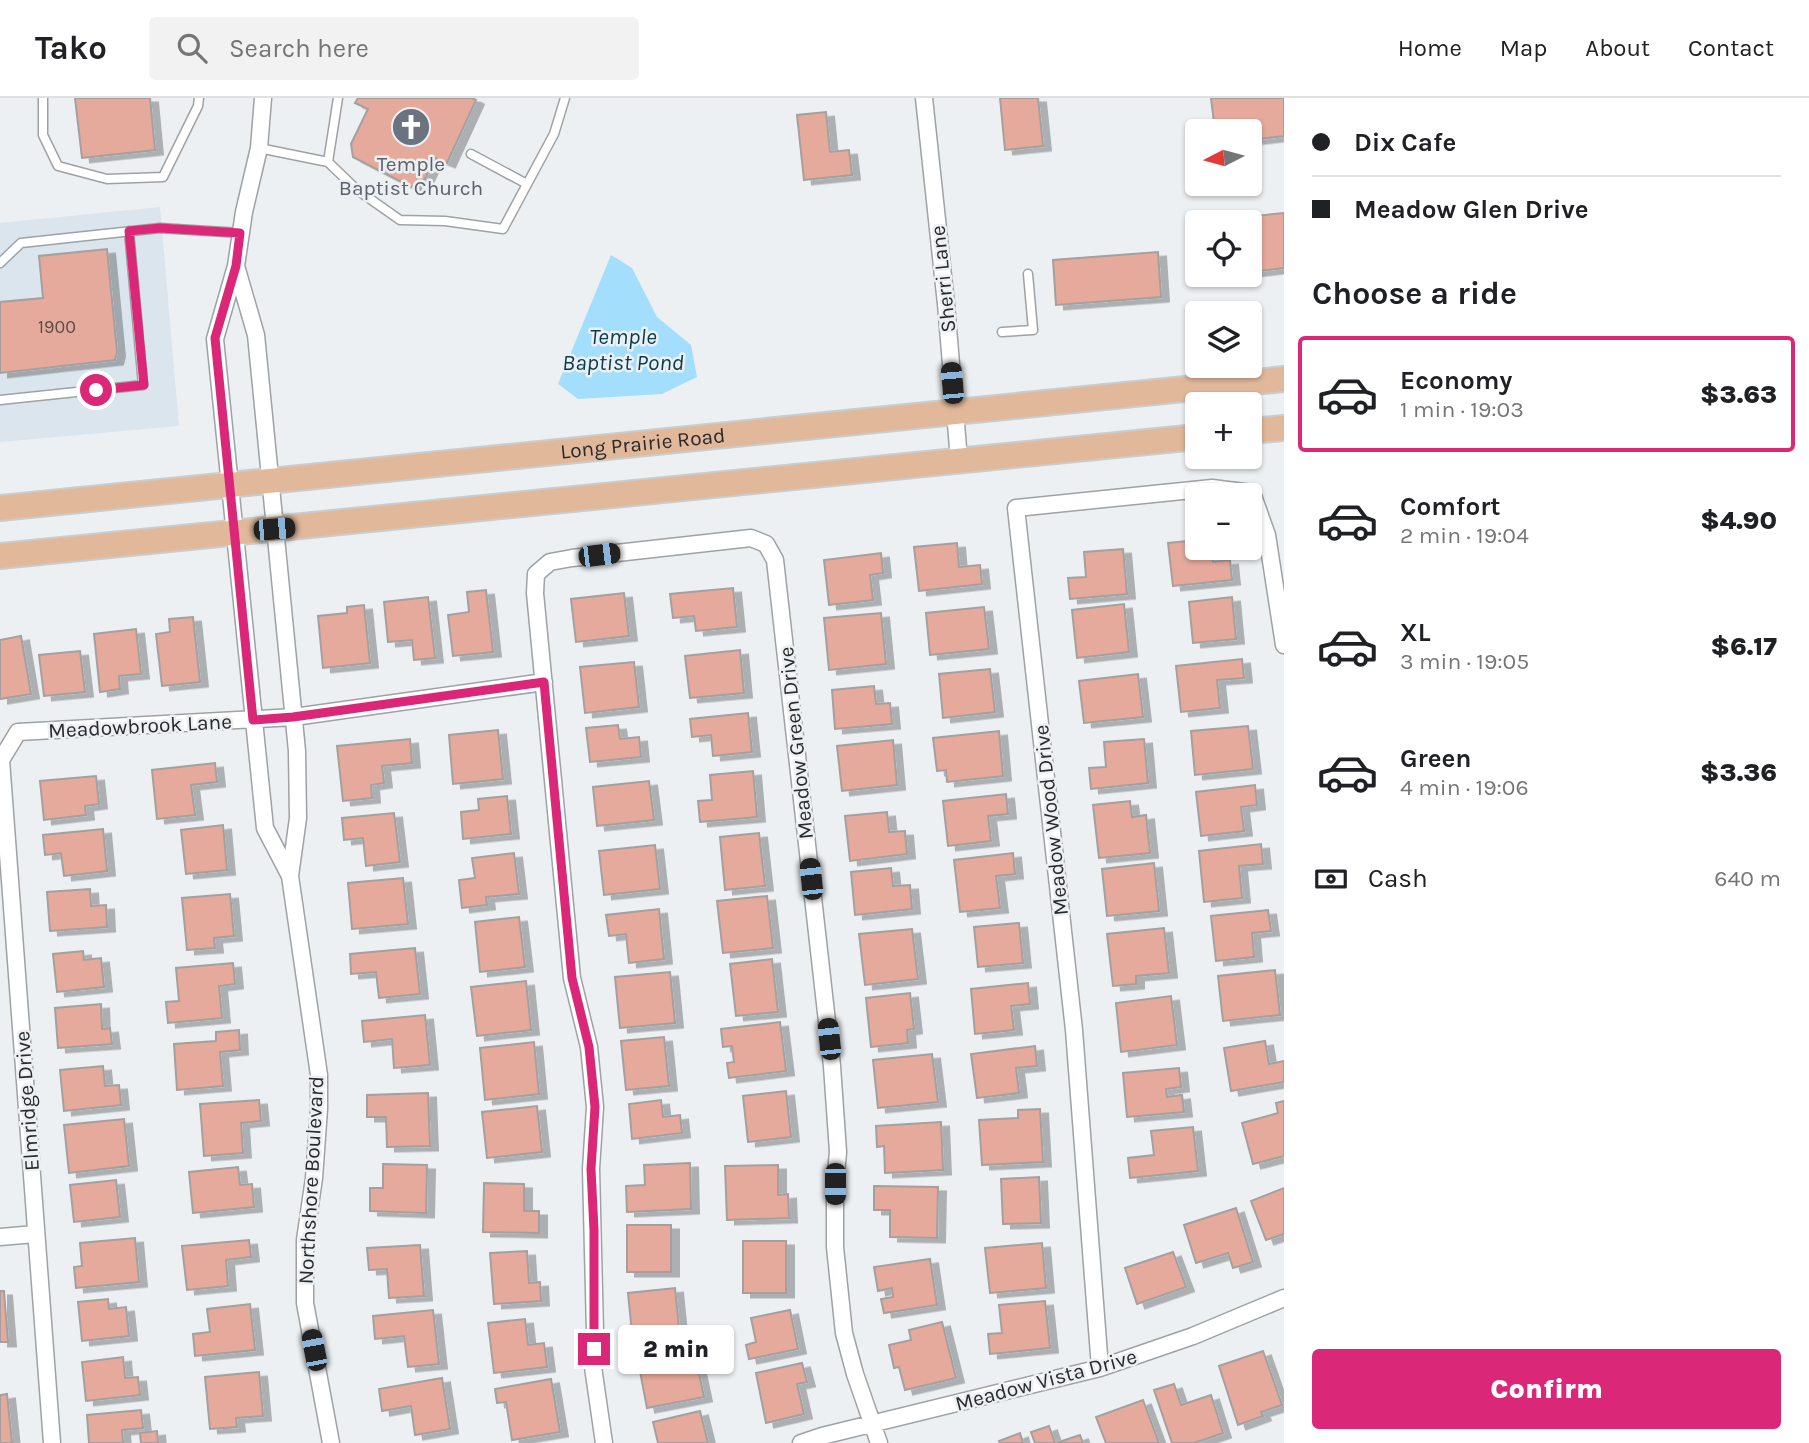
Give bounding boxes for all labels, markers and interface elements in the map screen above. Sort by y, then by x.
search box [149,17,639,80]
text: Tako [35,29,107,67]
icon: search [173,29,211,67]
text: Search here [229,33,369,64]
text: Home [1398,34,1462,62]
text: Map [1500,34,1547,62]
text: About [1585,34,1650,62]
text: Contact [1688,34,1774,62]
church icon: Temple Baptist Church [390,106,432,148]
north arrow [1185,119,1262,196]
map controls [1185,119,1262,560]
text: Dix Cafe [1354,127,1456,158]
place label: Temple Baptist Church [339,152,483,200]
text: Meadow Glen Drive [1354,194,1589,225]
button: locate [1185,210,1262,287]
street label: Sherri Lane [925,224,961,334]
text: Choose a ride [1312,275,1517,312]
button: layers [1185,301,1262,378]
house number: 1900 [38,316,76,338]
water label: Temple Baptist Pond [562,323,684,376]
car [940,361,965,405]
icon: car [1316,363,1379,426]
text: Economy [1400,365,1512,396]
route start [80,374,112,406]
text: $3.63 [1700,379,1777,410]
button: + [1185,392,1262,469]
text: 1 min · 19:03 [1400,396,1524,423]
street label: Long Prairie Road [559,423,727,464]
button: − [1185,483,1262,560]
icon: car [1316,489,1379,552]
text: Comfort [1400,491,1501,522]
text: $4.90 [1700,505,1777,536]
car [253,517,296,541]
text: 2 min · 19:04 [1400,522,1529,549]
car [577,542,622,568]
icon: car [1316,615,1379,678]
text: XL [1400,617,1431,648]
text: $6.17 [1710,631,1777,662]
street label: Meadow Green Drive [774,645,818,841]
text: 3 min · 19:05 [1400,648,1529,675]
street label: Meadowbrook Lane [48,709,232,743]
street label: Meadow Wood Drive [1029,723,1073,917]
icon: car [1316,741,1379,804]
text: Green [1400,743,1472,774]
text: $3.36 [1700,757,1777,788]
text: 4 min · 19:06 [1400,774,1529,801]
car [799,857,824,901]
icon: cash [1312,860,1350,898]
text: Cash [1368,863,1428,894]
text: 640 m [1714,865,1781,892]
car [817,1017,842,1061]
street label: Elmridge Drive [10,1030,44,1172]
street label: Northshore Boulevard [294,1075,328,1285]
car [825,1163,846,1205]
callout: 2 min [618,1324,734,1374]
car [300,1327,329,1373]
route end [578,1333,610,1365]
text: 2 min [643,1336,709,1363]
street label: Meadow Vista Drive [953,1344,1139,1416]
button: Confirm [1312,1349,1781,1429]

